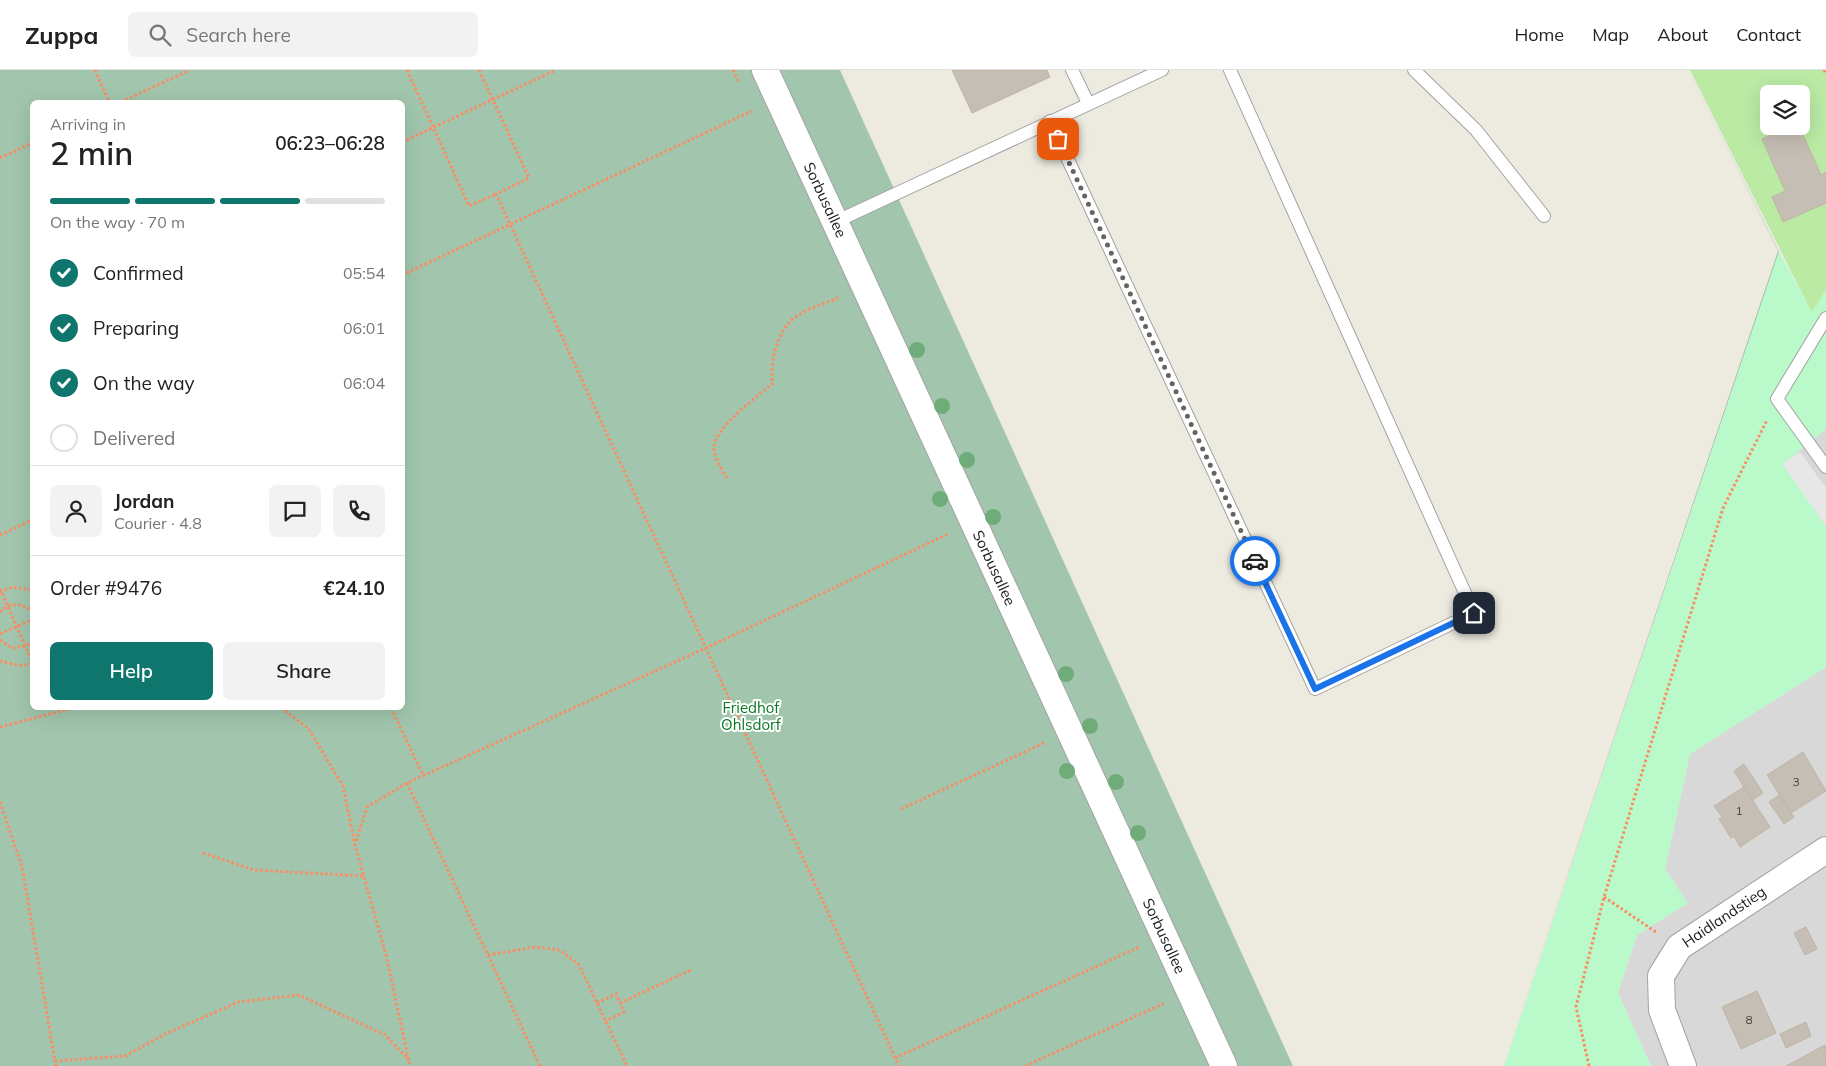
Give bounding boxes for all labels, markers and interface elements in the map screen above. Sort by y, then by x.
search box [128,12,478,57]
text: Zuppa [25,20,98,50]
icon: search [146,21,174,49]
text: Search here [186,23,291,47]
text: Home [1514,23,1564,46]
text: Map [1592,23,1629,46]
text: About [1657,23,1708,46]
text: Contact [1736,23,1801,46]
map controls [1760,85,1810,135]
button: layers [1760,85,1810,135]
text: Arriving in [50,114,126,134]
pin [1037,118,1079,160]
icon: bag [1044,125,1072,153]
text: 06:23–06:28 [275,131,385,155]
text: 2 min [50,133,133,173]
street label: Sorbusallee [800,159,851,240]
text: On the way · 70 m [50,212,185,232]
icon: check [50,259,78,287]
text: Confirmed [93,261,184,285]
text: 05:54 [343,263,385,283]
icon: check [50,314,78,342]
text: Preparing [93,316,179,340]
text: 06:01 [343,318,385,338]
icon: check [50,369,78,397]
text: On the way [93,371,195,395]
text: 06:04 [343,373,385,393]
text: Delivered [93,426,175,450]
button: person [50,485,102,537]
button: chat [269,485,321,537]
button: phone [333,485,385,537]
text: Jordan [114,489,174,513]
text: Courier · 4.8 [114,513,202,533]
street label: Sorbusallee [969,527,1020,608]
courier [1230,536,1280,586]
icon: car [1241,547,1269,575]
text: Order #9476 [50,576,162,600]
text: €24.10 [323,576,385,600]
pin [1453,592,1495,634]
icon: home [1460,599,1488,627]
button: Help [50,642,213,700]
button: Share [223,642,385,700]
park label: Friedhof Ohlsdorf [721,698,782,734]
house number: 3 [1792,774,1800,789]
house number: 1 [1735,803,1743,818]
street label: Haidlandstieg [1678,882,1769,952]
street label: Sorbusallee [1139,895,1190,976]
house number: 8 [1745,1012,1753,1027]

